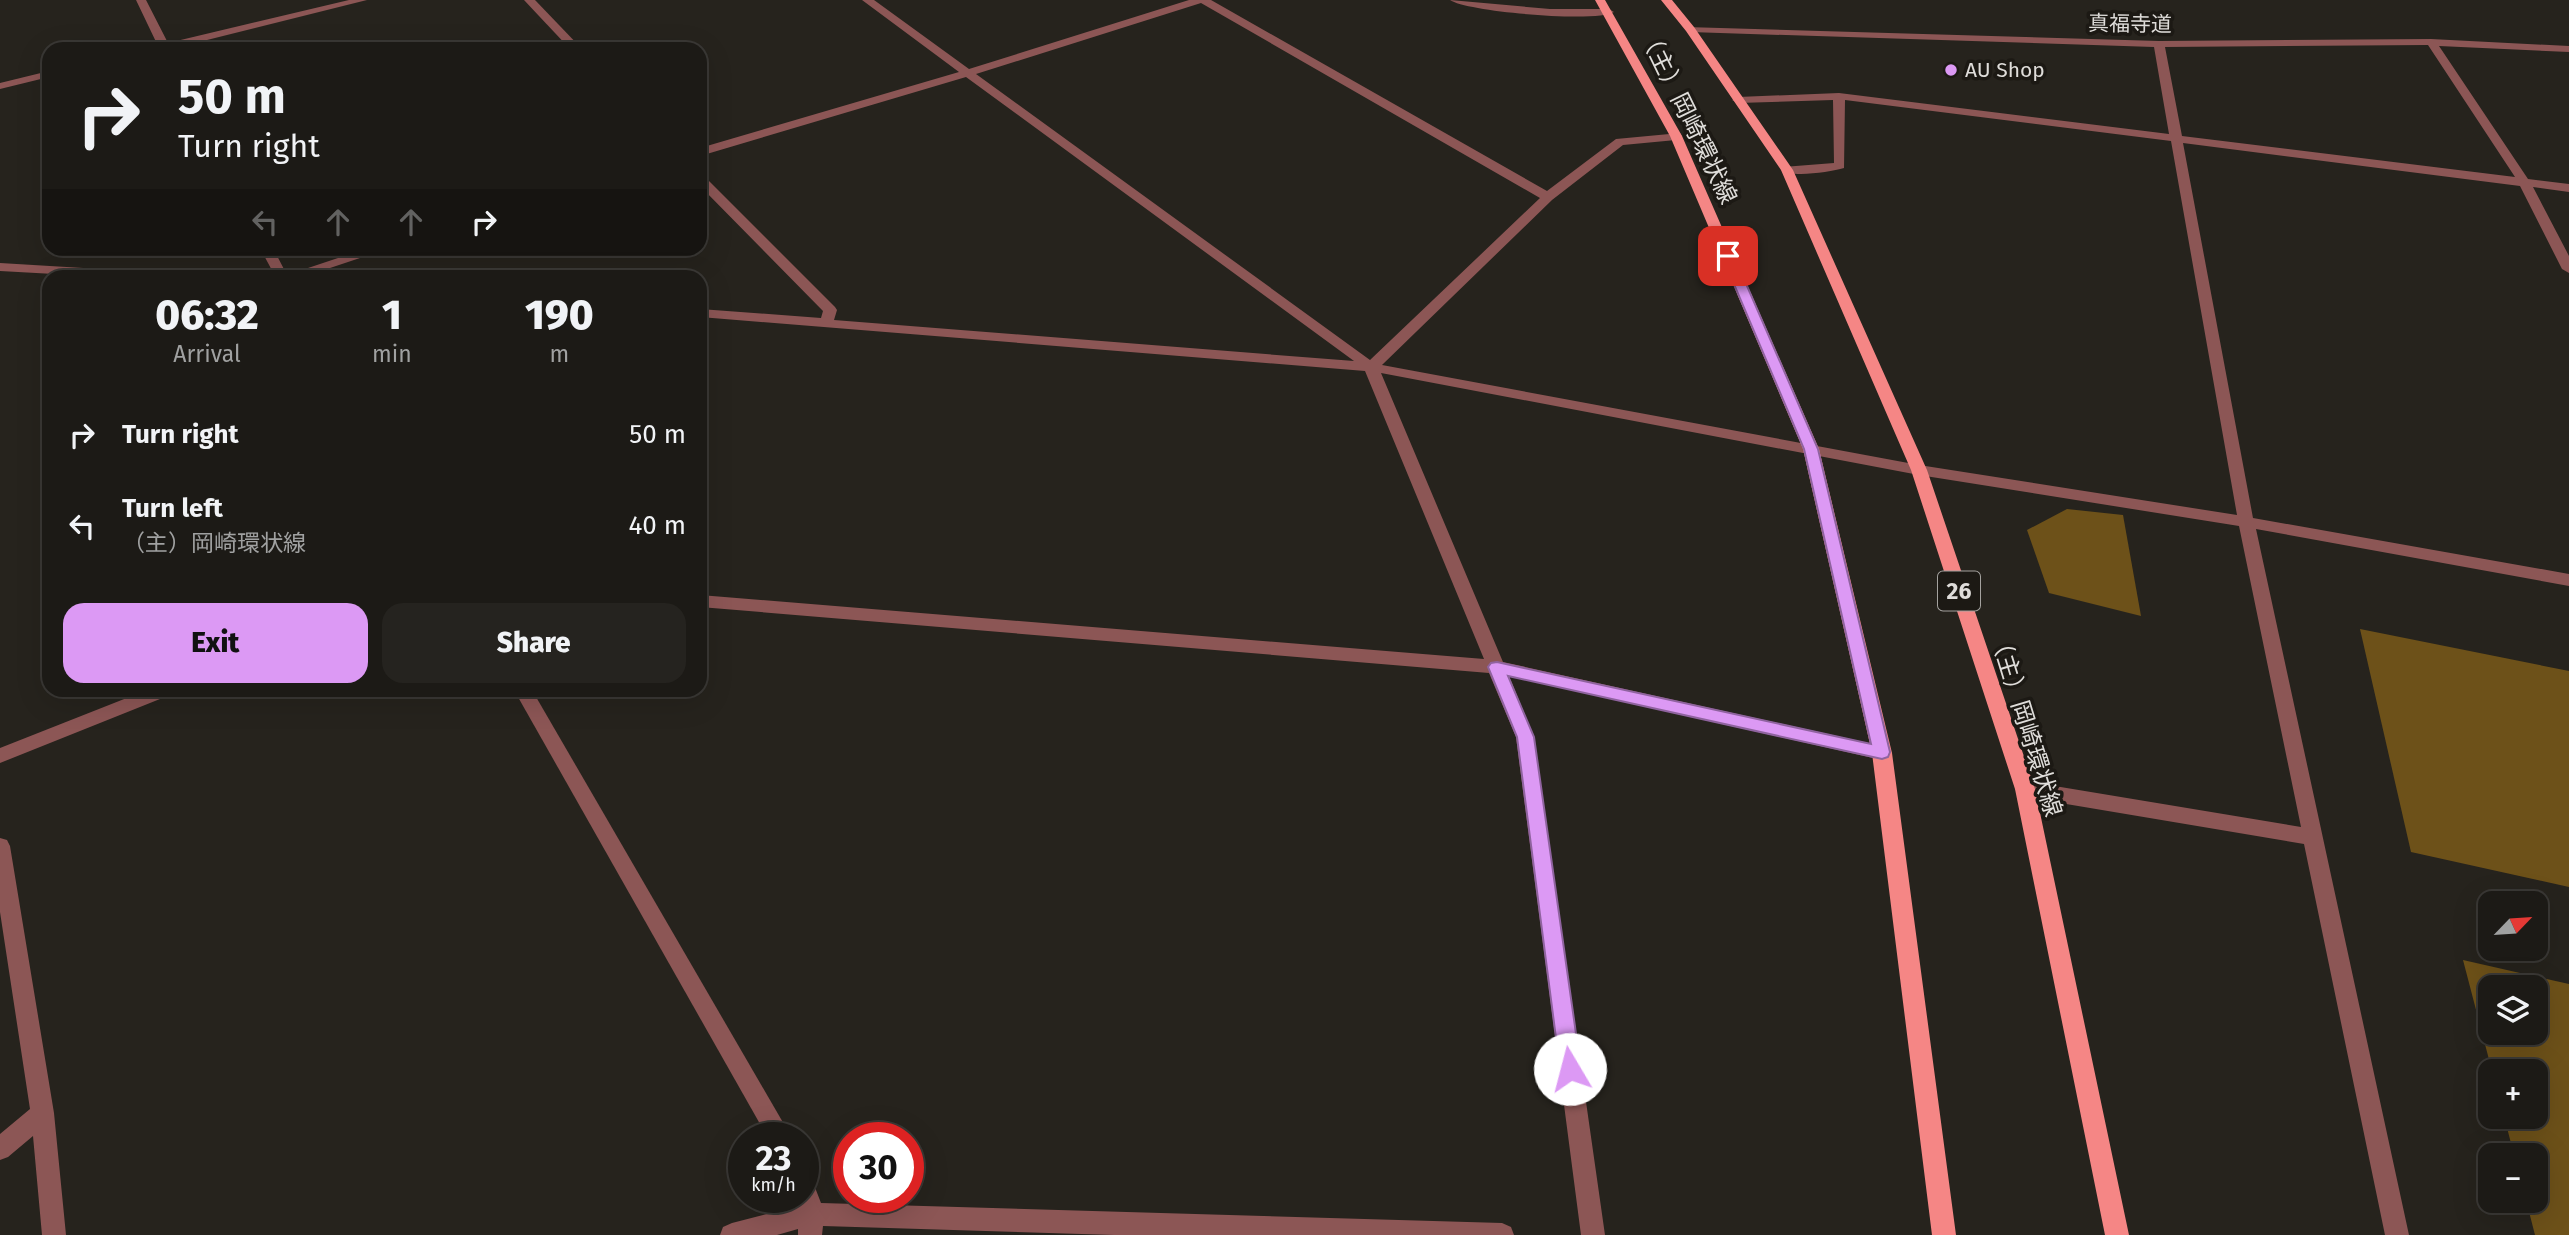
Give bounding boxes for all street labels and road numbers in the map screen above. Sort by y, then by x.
street label: 真福寺道 [2088,10,2172,38]
street label: （主）岡崎環状線 [1633,24,1743,208]
road number: 26 [1938,572,1980,610]
street label: （主）岡崎環状線 [1985,628,2067,820]

